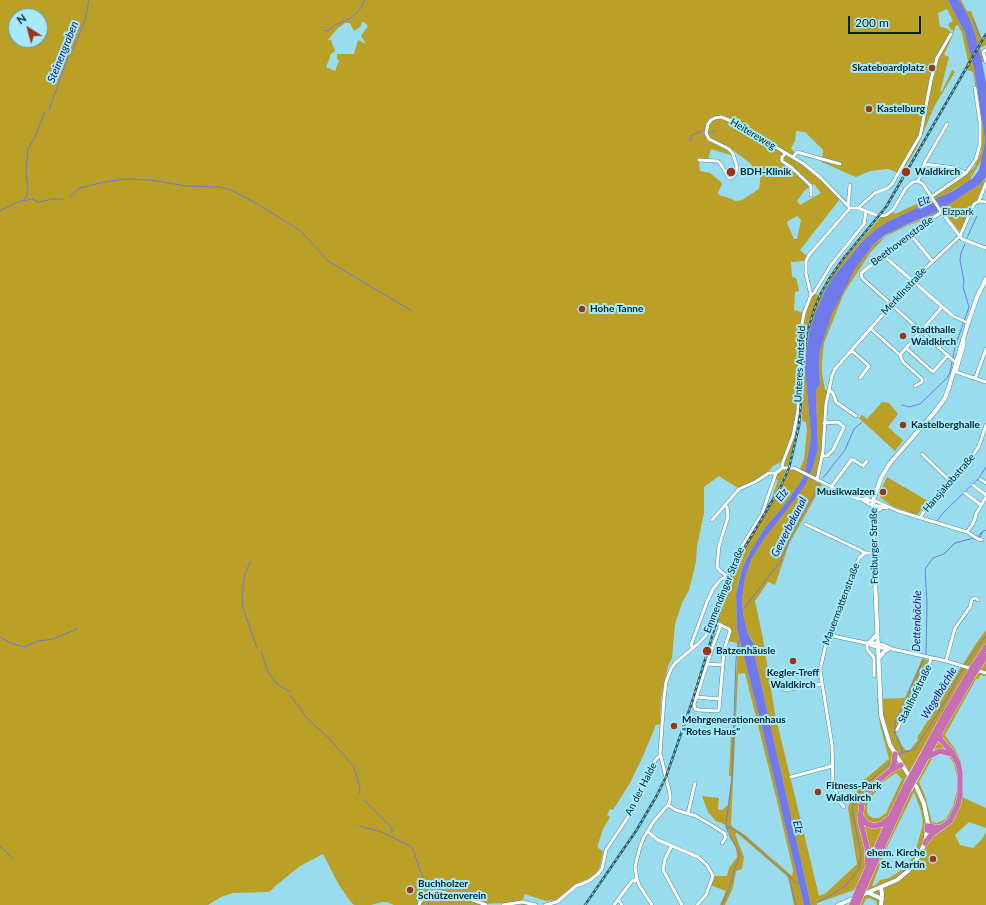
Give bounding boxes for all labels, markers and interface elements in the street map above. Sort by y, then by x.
north arrow [8,8,48,48]
scale bar [850,8,923,34]
text: N [14,11,28,26]
text: 200 m [855,15,889,30]
water label: Steinengraben [45,19,81,85]
place label: Skateboardplatz [852,62,924,74]
marker: Skateboardplatz [927,63,937,73]
place label: Kastelburg [877,103,925,115]
marker: Kastelburg [864,104,874,114]
street label: Heitereweg [728,116,778,152]
marker: BDH-Klinik [725,166,737,178]
place label: BDH-Klinik [740,166,791,178]
marker: Waldkirch [900,166,912,178]
place label: Waldkirch [915,166,960,178]
water label: Elz [915,192,933,210]
park label: Elzpark [942,206,974,218]
street label: Beethovenstraße [868,214,936,268]
street label: Merklinstraße [879,265,929,317]
place label: Hohe Tanne [590,303,643,315]
marker: Hohe Tanne [577,304,587,314]
place label: Stadthalle Waldkirch [911,324,956,348]
street label: Unteres Amtsfeld [792,325,808,403]
marker: Stadthalle Waldkirch [898,331,908,341]
place label: Kastelberghalle [911,419,980,431]
marker: Kastelberghalle [898,420,908,430]
street label: Hansjakobstraße [920,451,978,515]
water label: Elz [773,486,791,504]
place label: Musikwalzen [817,486,875,498]
marker: Musikwalzen [878,487,888,497]
water label: Gewerbekanal [768,495,810,559]
street label: Freiburger Straße [867,508,881,584]
street label: Emmendinger Straße [701,545,747,635]
street label: Mauermattenstraße [820,561,862,647]
water label: Dettenbächle [910,590,924,652]
marker: Batzenhäusle [701,645,713,657]
place label: Batzenhäusle [716,645,775,657]
marker: Kegler-Treff Waldkirch [788,656,798,666]
street label: Stahlhofstraße [896,663,934,725]
water label: Wegelbächle [918,665,960,721]
place label: Kegler-Treff Waldkirch [767,667,819,690]
place label: Mehrgenerationenhaus "Rotes Haus" [682,714,786,738]
marker: Mehrgenerationenhaus "Rotes Haus" [669,721,679,731]
street label: An der Halde [623,761,659,817]
place label: Fitness-Park Waldkirch [826,780,882,804]
marker: Fitness-Park Waldkirch [813,787,823,797]
water label: Elz [790,819,806,835]
place label: ehem. Kirche St. Martin [867,847,925,870]
marker: ehem. Kirche St. Martin [928,854,938,864]
place label: Buchholzer Schützenverein [418,878,486,902]
marker: Buchholzer Schützenverein [405,885,415,895]

